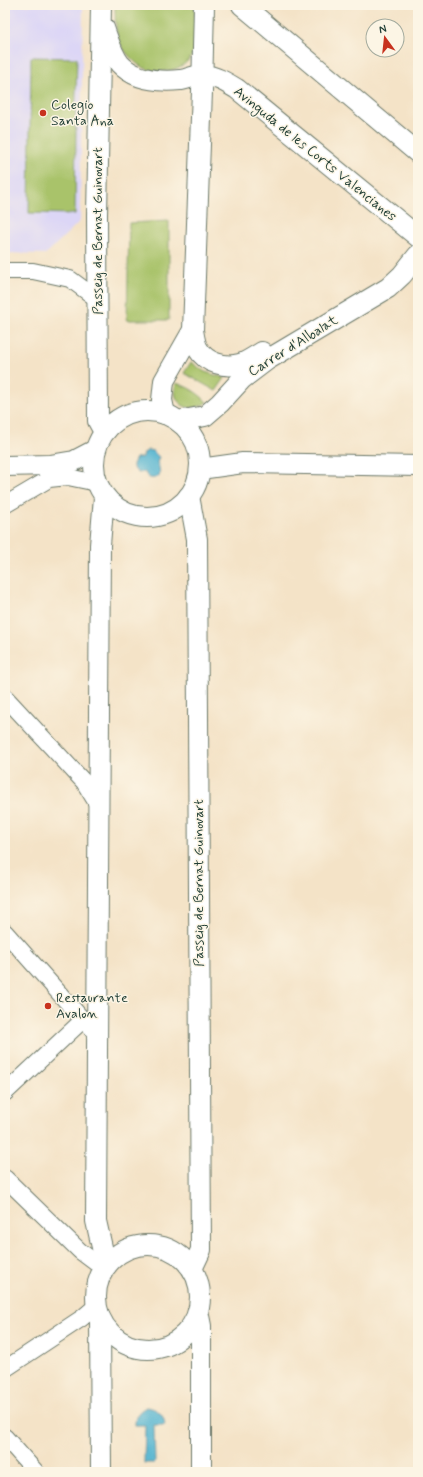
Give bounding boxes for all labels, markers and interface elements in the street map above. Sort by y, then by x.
north arrow [365,18,405,58]
text: N [377,22,388,37]
street label: Avinguda de les Corts Valencianes [229,83,400,226]
place label: Colegio Santa Ana [51,96,114,130]
marker: Colegio Santa Ana [38,108,48,118]
street label: Passeig de Bernat Guinovart [89,147,107,315]
street label: Carrer d'Albalat [245,311,342,381]
street label: Passeig de Bernat Guinovart [190,799,208,967]
place label: Restaurante Avalon [56,989,128,1023]
marker: Restaurante Avalon [43,1001,53,1011]

